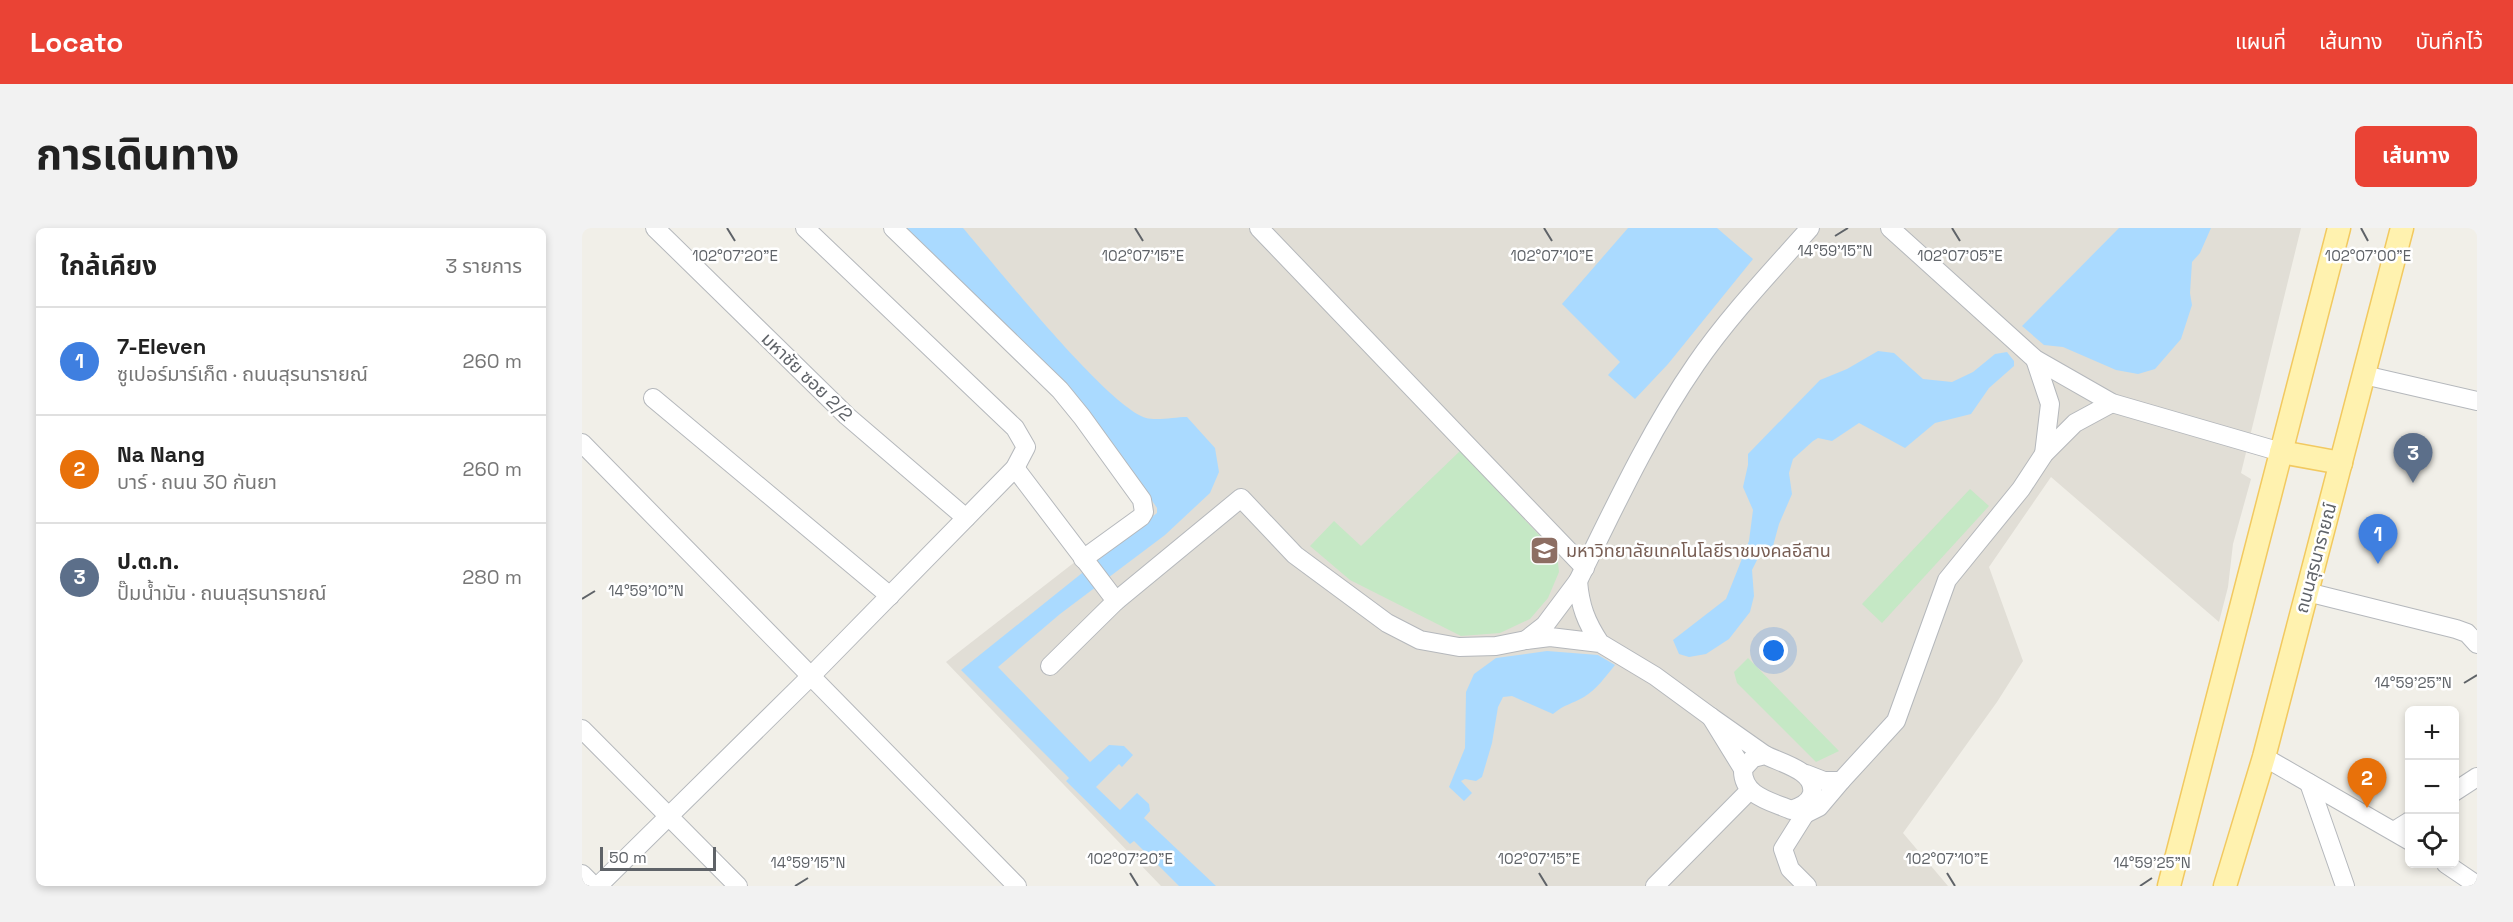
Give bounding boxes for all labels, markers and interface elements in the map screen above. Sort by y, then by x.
text: Locato [30,24,123,60]
text: แผนที่ [2235,28,2286,55]
text: เส้นทาง [2319,28,2383,55]
text: บันทึกไว้ [2416,28,2483,55]
button: เส้นทาง [2355,126,2477,187]
text: การเดินทาง [36,128,239,181]
text: 14°59'15"N [1798,241,1872,260]
text: 102°07'20"E [692,246,778,265]
text: 102°07'15"E [1102,246,1184,265]
text: 102°07'10"E [1511,246,1593,265]
text: 102°07'05"E [1917,246,2003,265]
text: 102°07'00"E [2325,246,2411,265]
text: ใกล้เคียง [60,249,157,283]
text: 3 รายการ [445,253,522,279]
street label: มหาชัย ซอย 2/2 [757,327,858,426]
text: 7-Eleven [117,332,206,360]
text: 1 [75,348,84,374]
text: 260 m [463,348,522,374]
text: ซูเปอร์มาร์เก็ต · ถนนสุรนารายณ์ [117,361,368,387]
pin: 3 [2394,434,2432,483]
text: Na Nang [117,440,205,468]
text: 2 [74,456,85,482]
text: 260 m [463,456,522,482]
text: บาร์ · ถนน 30 กันยา [117,469,277,495]
street label: ถนนสุรนารายณ์ [2290,500,2341,616]
pin: 1 [2358,514,2398,564]
school or university icon: มหาวิทยาลัยเทคโนโลยีราชมงคลอีสาน [1529,535,1561,567]
place label: มหาวิทยาลัยเทคโนโลยีราชมงคลอีสาน [1566,539,1831,562]
text: ป.ต.ท. [117,547,179,575]
text: 3 [73,564,86,590]
text: 280 m [462,564,522,590]
text: ปั๊มน้ำมัน · ถนนสุรนารายณ์ [117,580,326,606]
text: 14°59'10"N [608,581,684,600]
your location [1759,636,1788,665]
text: 14°59'25"N [2374,673,2452,692]
map controls [2405,706,2459,868]
button: + [2405,706,2459,760]
pin: 2 [2348,758,2386,808]
button: − [2405,760,2459,814]
button: locate [2405,814,2459,868]
scale bar [600,844,716,872]
text: 50 m [609,847,647,868]
text: 102°07'20"E [1087,849,1173,868]
text: 102°07'15"E [1498,849,1580,868]
text: 102°07'10"E [1906,849,1988,868]
text: 14°59'15"N [771,853,845,872]
text: 14°59'25"N [2113,853,2191,872]

